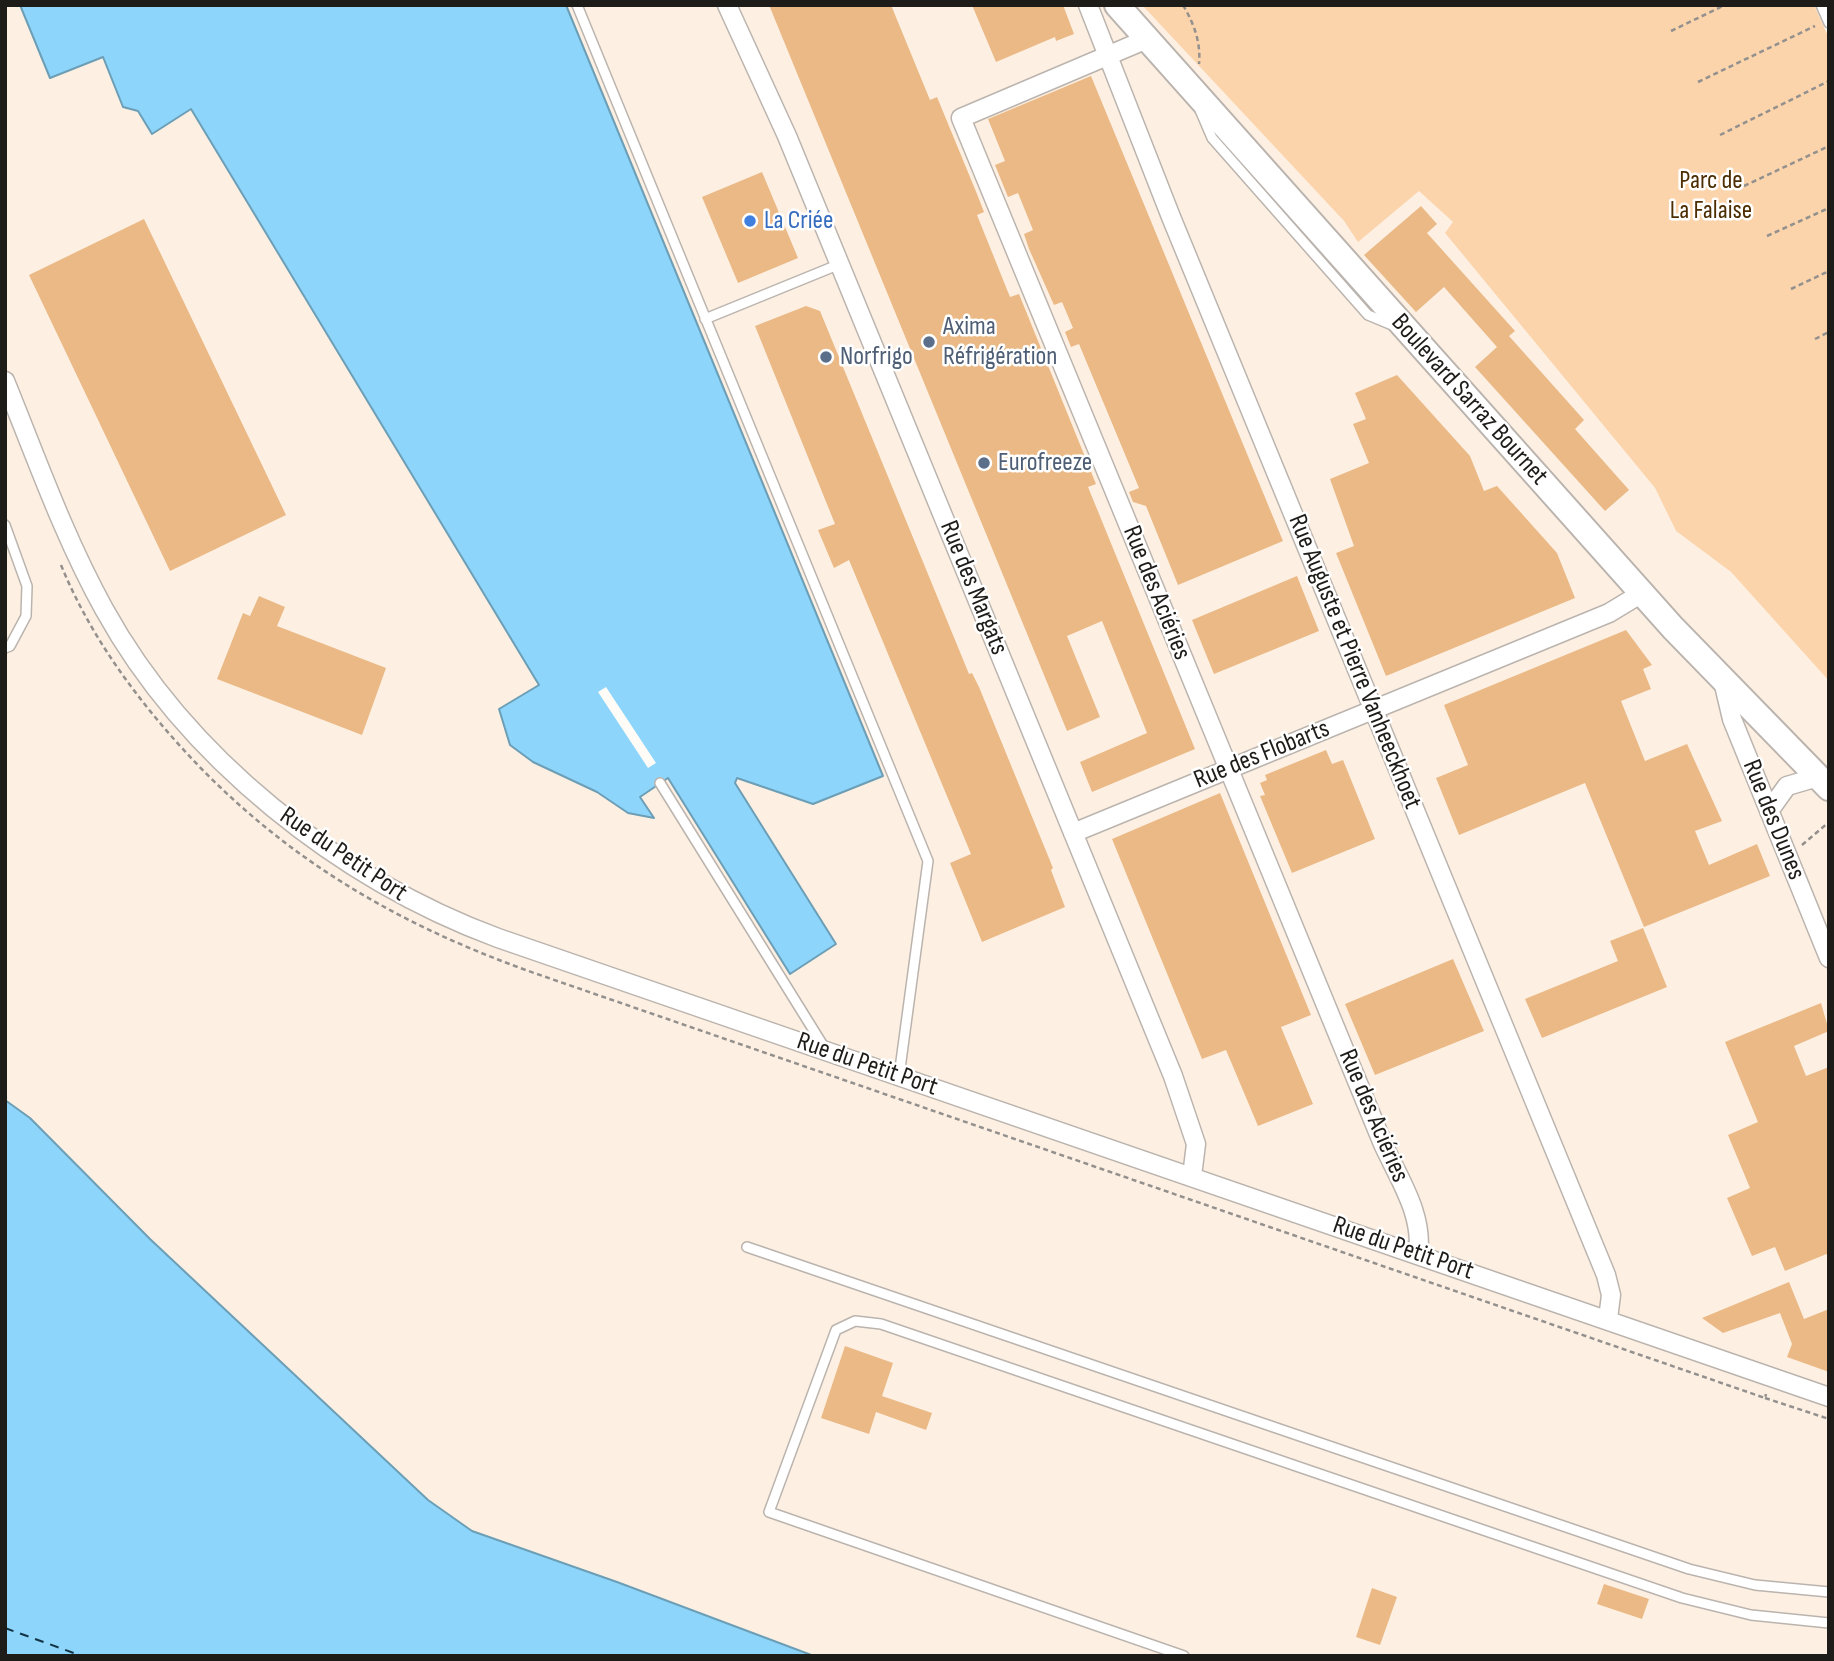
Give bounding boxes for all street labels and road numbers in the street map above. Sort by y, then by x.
street label: Boulevard Sarraz Bournet [1384,308,1554,492]
street label: Rue Auguste et Pierre Vanheeckhoet [1281,510,1427,814]
street label: Rue des Margats [932,517,1014,659]
street label: Rue des Aciéries [1115,522,1197,664]
street label: Rue des Flobarts [1190,714,1334,796]
street label: Rue des Dunes [1735,755,1811,885]
street label: Rue du Petit Port [273,801,413,909]
street label: Rue du Petit Port [792,1026,942,1104]
street label: Rue des Aciéries [1331,1045,1415,1187]
street label: Rue du Petit Port [1328,1210,1478,1288]

